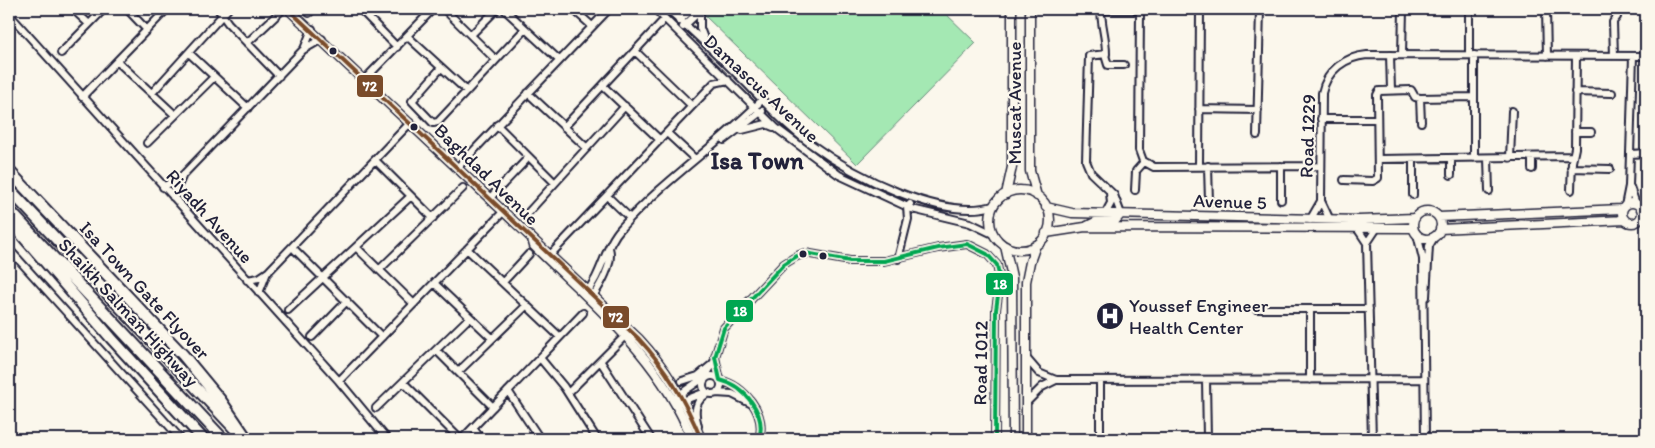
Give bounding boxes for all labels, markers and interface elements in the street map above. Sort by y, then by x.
street label: Damascus Avenue [699,29,824,148]
street label: Muscat Avenue [1003,42,1026,164]
unlabelled marker [328,46,338,56]
line badge: 72 [356,74,384,98]
text: 72 [362,78,378,95]
street label: Road 1229 [1295,94,1320,178]
street label: Baghdad Avenue [430,119,544,230]
unlabelled marker [409,122,419,132]
district label: Isa Town [710,146,804,175]
street label: Riyadh Avenue [161,165,258,268]
street label: Avenue 5 [1193,189,1267,214]
street label: Isa Town Gate Flyover [75,217,215,365]
street label: Shaikh Salman Highway [54,233,204,392]
unlabelled marker [798,249,808,259]
unlabelled marker [818,251,828,261]
line badge: 18 [985,272,1014,296]
text: 18 [993,276,1007,293]
place label: Youssef Engineer Health Center [1129,294,1269,339]
line badge: 18 [725,299,754,323]
hospital icon: Youssef Engineer Health Center [1095,301,1125,331]
text: 18 [733,303,747,320]
line badge: 72 [602,305,630,329]
text: 72 [608,309,624,326]
street label: Road 1012 [968,321,993,405]

